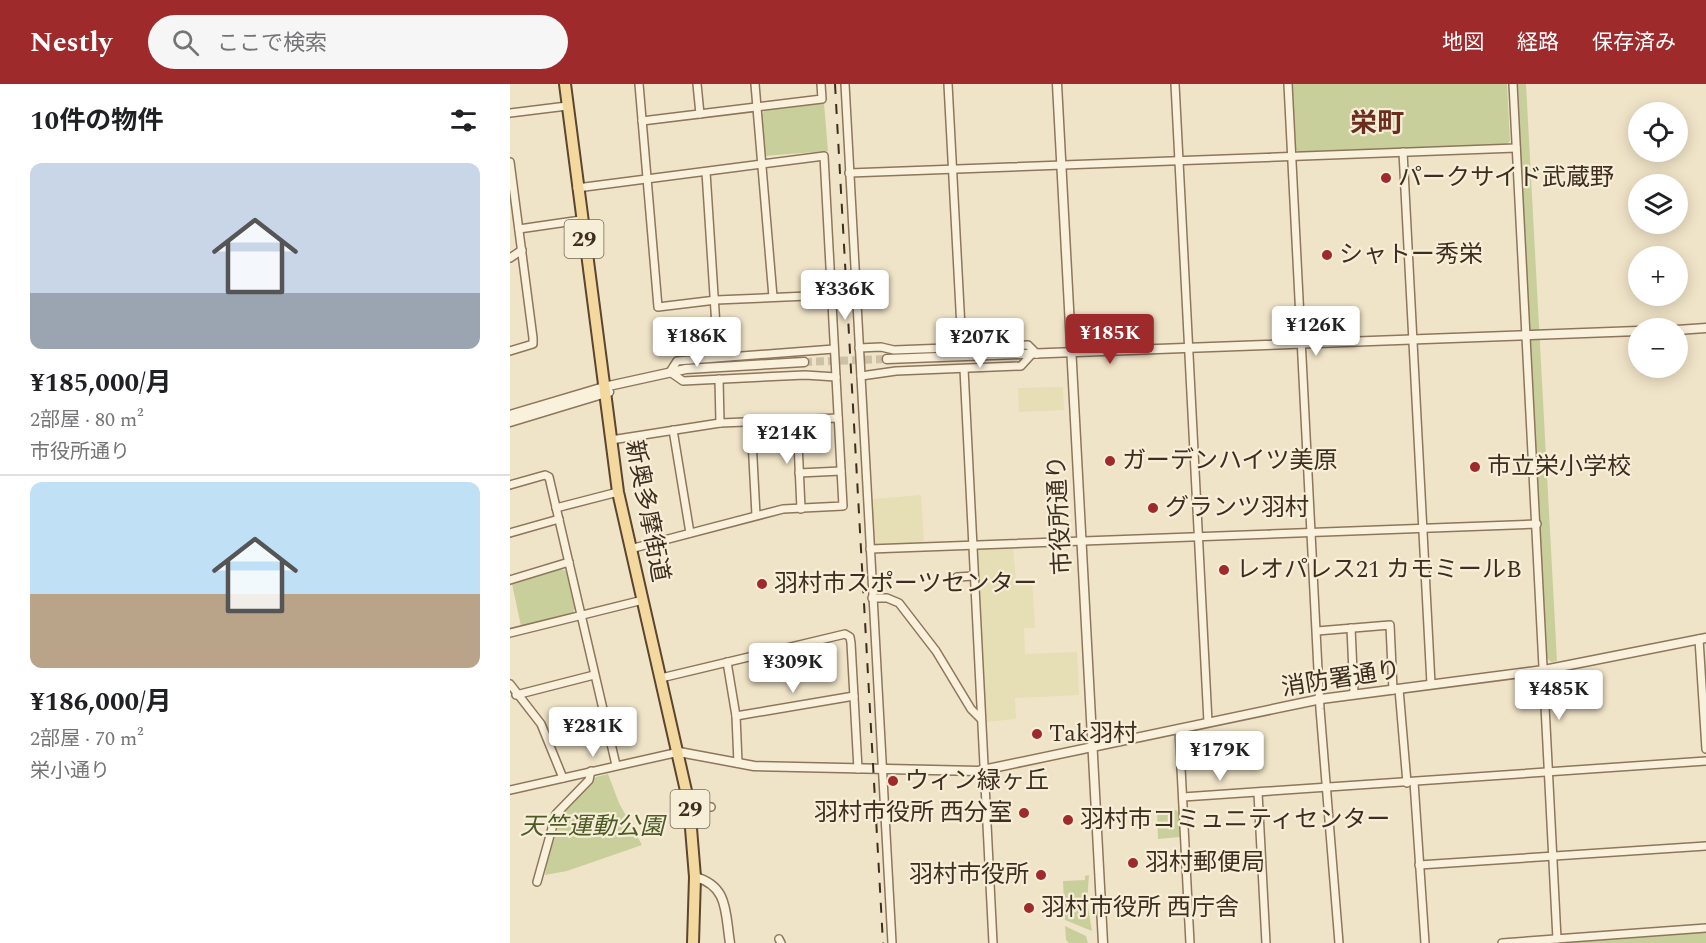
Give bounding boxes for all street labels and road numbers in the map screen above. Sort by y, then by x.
road number: 29 [564,220,604,258]
street label: 新奥多摩街道 [616,437,678,585]
street label: 市役所通り [1039,454,1081,576]
street label: 消防署通り [1279,652,1403,706]
road number: 29 [670,790,710,828]

